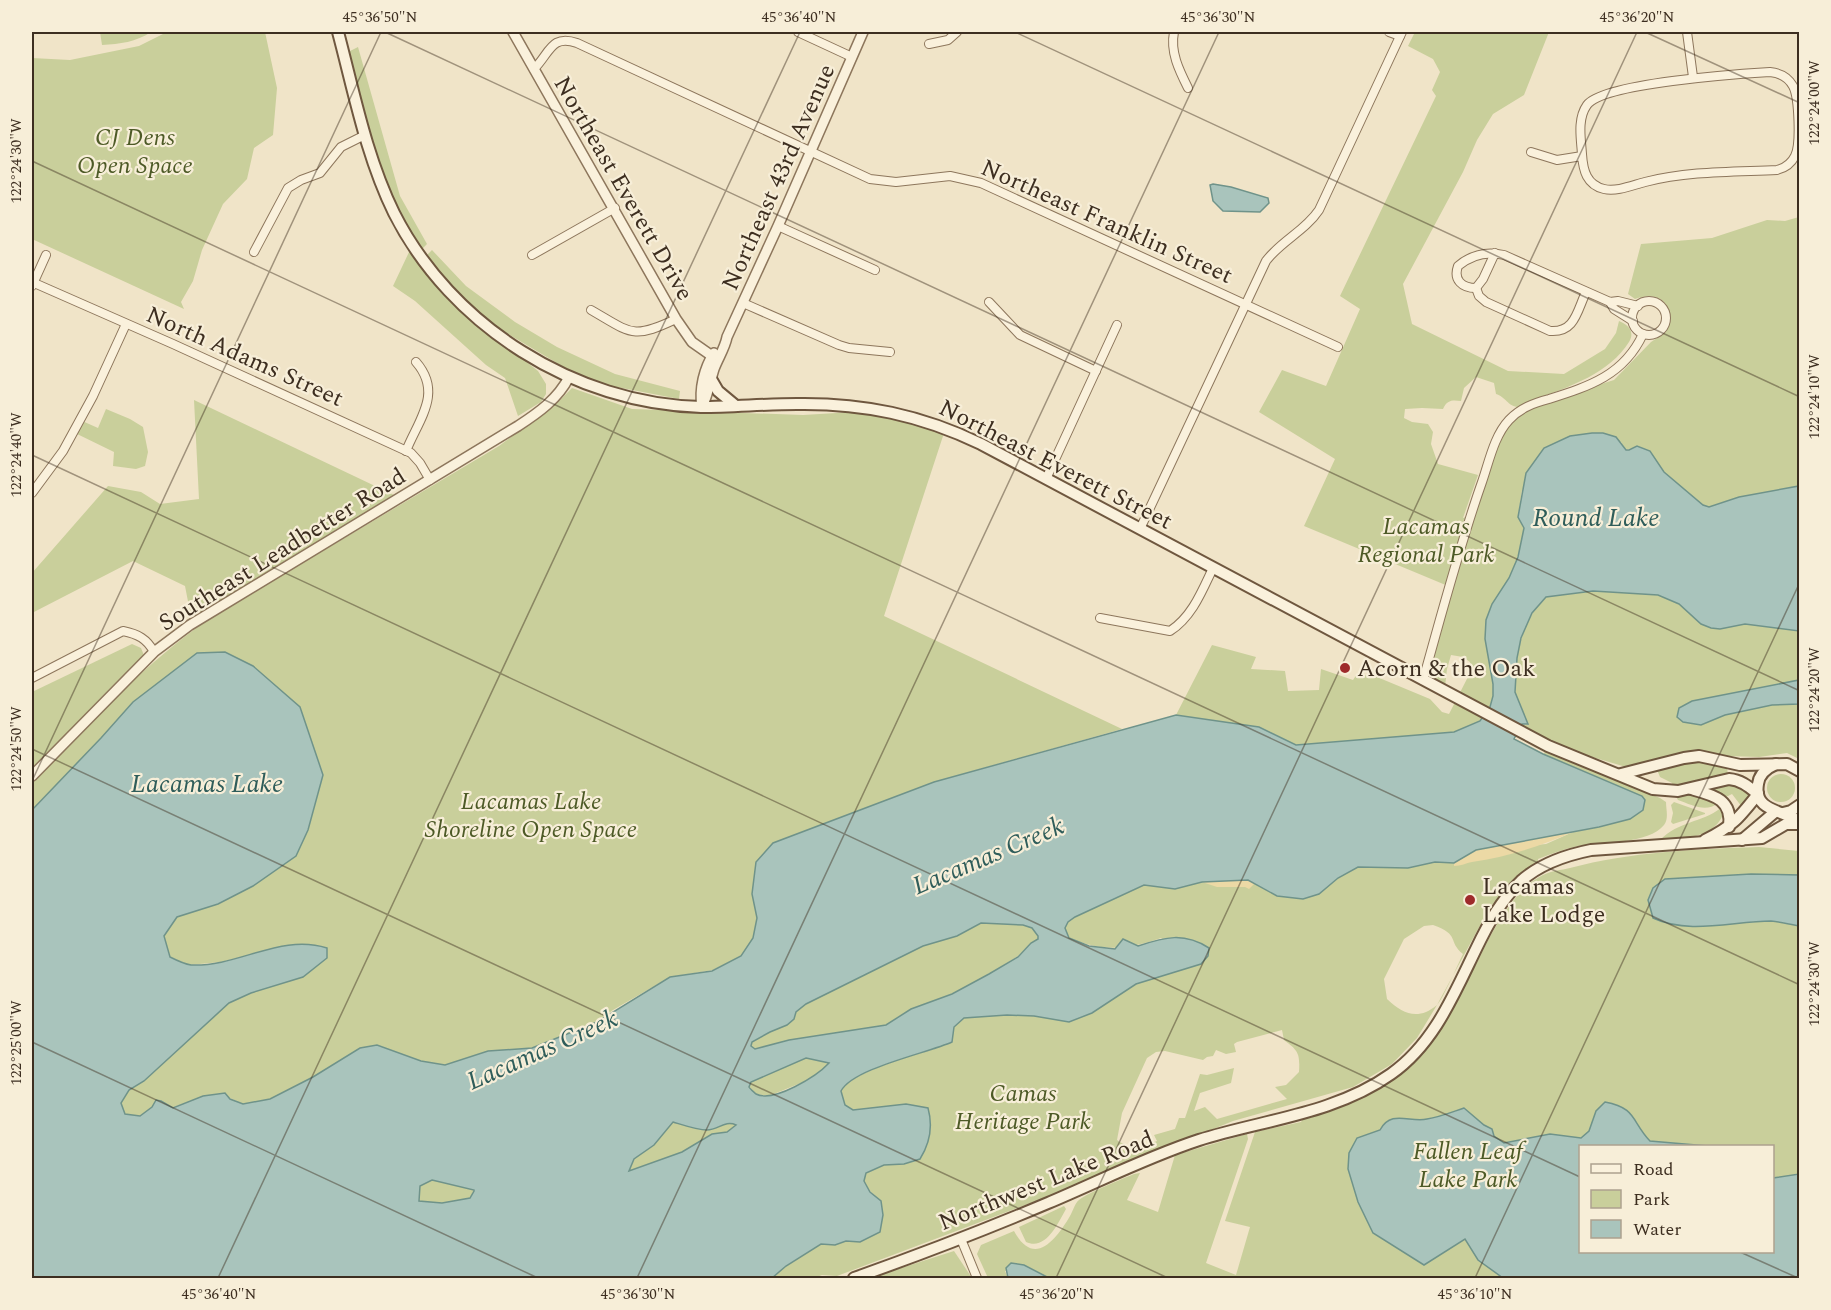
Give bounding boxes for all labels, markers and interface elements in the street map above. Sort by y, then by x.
text: 45°36'50"N [343,6,418,29]
text: 45°36'40"N [762,6,837,29]
text: 45°36'30"N [1181,6,1256,29]
text: 45°36'20"N [1600,6,1675,29]
street label: Northeast 43rd Avenue [713,58,845,296]
text: 122°24'00"W [1803,60,1826,146]
street label: Northeast Everett Drive [544,70,702,307]
text: 122°24'30"W [5,118,28,204]
park label: CJ Dens Open Space [77,120,193,184]
street label: Northeast Franklin Street [975,150,1238,294]
street label: North Adams Street [140,297,349,417]
text: 122°24'10"W [1803,354,1826,440]
street label: Northeast Everett Street [932,390,1179,540]
text: 122°24'40"W [5,412,28,498]
street label: Southeast Leadbetter Road [152,459,413,641]
water label: Round Lake [1532,498,1660,538]
park label: Lacamas Regional Park [1357,509,1495,573]
text: 122°24'20"W [1803,647,1826,733]
place label: Acorn & the Oak [1357,651,1536,687]
marker: Acorn & the Oak [1338,661,1352,675]
text: 122°24'50"W [5,706,28,792]
water label: Lacamas Lake [131,764,283,804]
park label: Lacamas Lake Shoreline Open Space [425,784,637,848]
water label: Lacamas Creek [906,806,1071,906]
place label: Lacamas Lake Lodge [1482,869,1605,933]
marker: Lacamas Lake Lodge [1463,893,1477,907]
text: 122°24'30"W [1803,941,1826,1027]
water label: Lacamas Creek [460,999,624,1101]
text: 122°25'00"W [5,1000,28,1086]
park label: Camas Heritage Park [955,1076,1091,1140]
street label: Northwest Lake Road [933,1121,1160,1241]
park label: Fallen Leaf Lake Park [1413,1134,1528,1198]
legend [1579,1145,1774,1253]
text: Road [1633,1156,1674,1183]
text: Park [1633,1186,1670,1213]
text: Water [1633,1216,1681,1243]
text: 45°36'40"N [182,1283,257,1306]
text: 45°36'30"N [601,1283,676,1306]
text: 45°36'20"N [1020,1283,1095,1306]
text: 45°36'10"N [1438,1283,1513,1306]

